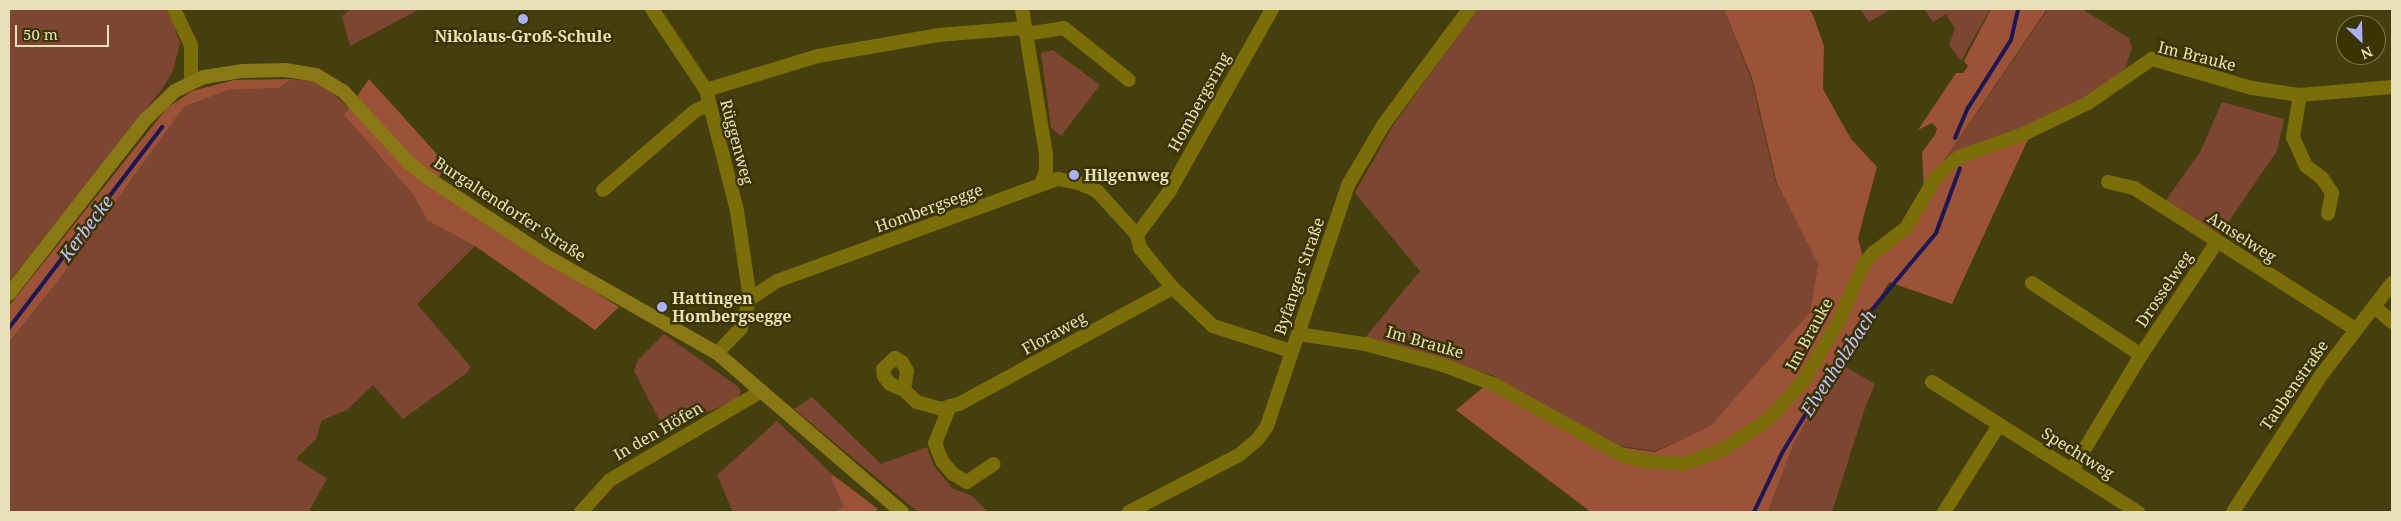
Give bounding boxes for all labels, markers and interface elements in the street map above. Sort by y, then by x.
marker: Nikolaus-Groß-Schule [517,13,529,25]
scale bar [18,15,111,47]
north arrow [2336,15,2386,65]
text: 50 m [23,24,58,44]
place label: Nikolaus-Groß-Schule [434,26,612,46]
street label: Im Brauke [2156,37,2238,75]
text: N [2358,42,2376,64]
street label: Hombergsring [1164,49,1234,155]
street label: Rüggenweg [716,97,758,187]
street label: Burgaltendorfer Straße [430,153,590,265]
place label: Hilgenweg [1084,165,1169,185]
marker: Hilgenweg [1068,169,1080,181]
street label: Hombergsegge [873,180,985,236]
water label: Kerbecke [54,191,118,265]
street label: Amselweg [2204,208,2280,266]
street label: Byfanger Straße [1270,215,1328,337]
street label: Drosselweg [2132,247,2196,331]
place label: Hattingen Hombergsegge [672,288,791,326]
street label: Im Brauke [1781,295,1837,373]
marker: Hattingen Hombergsegge [656,301,668,313]
water label: Elvenholzbach [1796,306,1880,420]
street label: Floraweg [1018,307,1090,359]
street label: Im Brauke [1384,322,1466,362]
street label: Taubenstraße [2256,336,2332,434]
street label: In den Höfen [610,398,706,464]
street label: Spechtweg [2038,423,2118,483]

